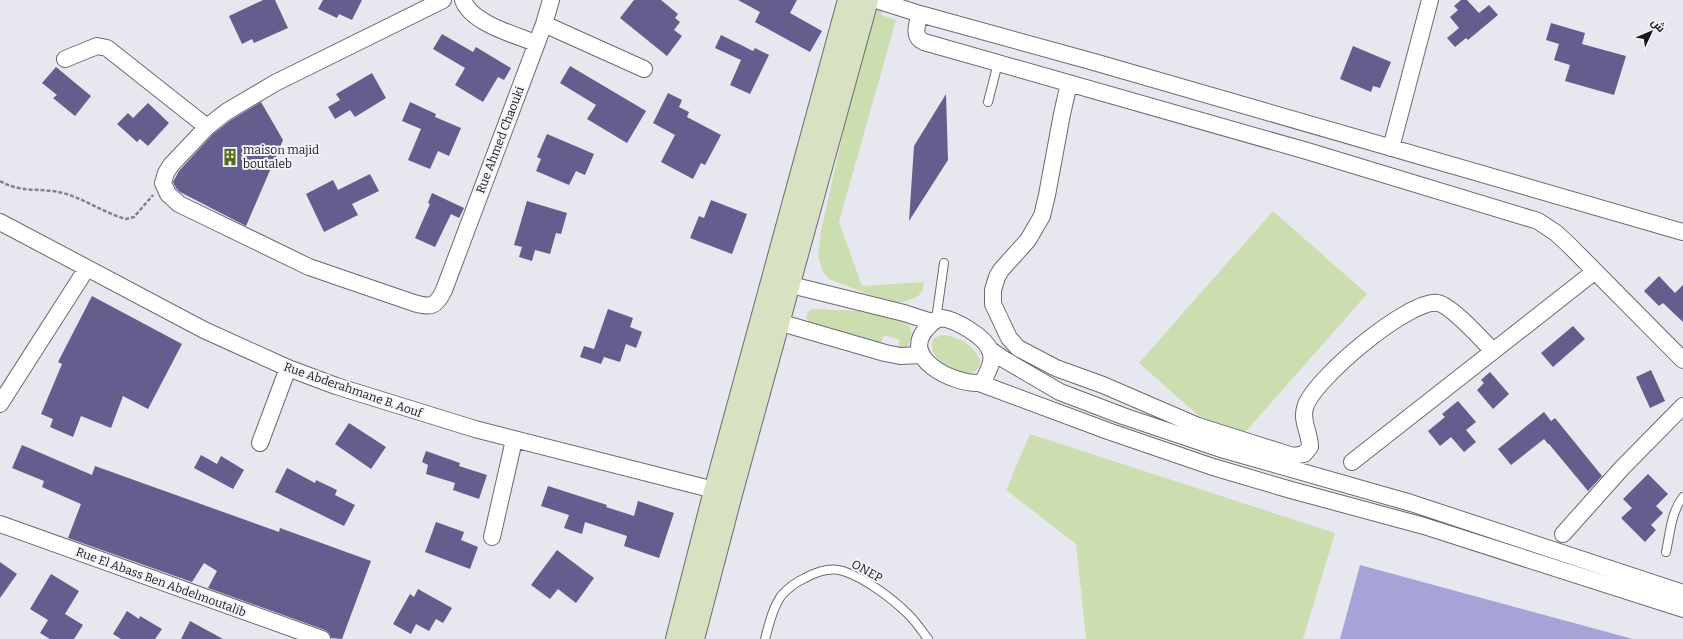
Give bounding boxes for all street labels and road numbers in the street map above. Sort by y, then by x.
street label: Rue Ahmed Chaouki [473,84,527,195]
street label: Rue Abderahmane B. Aouf [282,360,425,421]
street label: Rue El Abass Ben Abdelmoutalib [74,545,248,619]
street label: ONEP [849,557,885,585]

